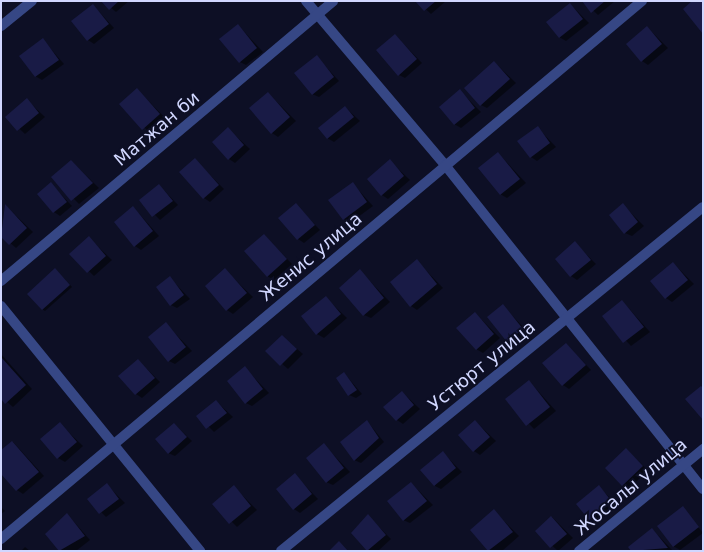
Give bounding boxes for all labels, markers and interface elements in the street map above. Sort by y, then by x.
street label: Матжан би [110,87,204,171]
street label: Женис улица [256,208,366,306]
street label: Устюрт улица [424,316,540,416]
street label: Жосалы улица [570,434,692,540]

